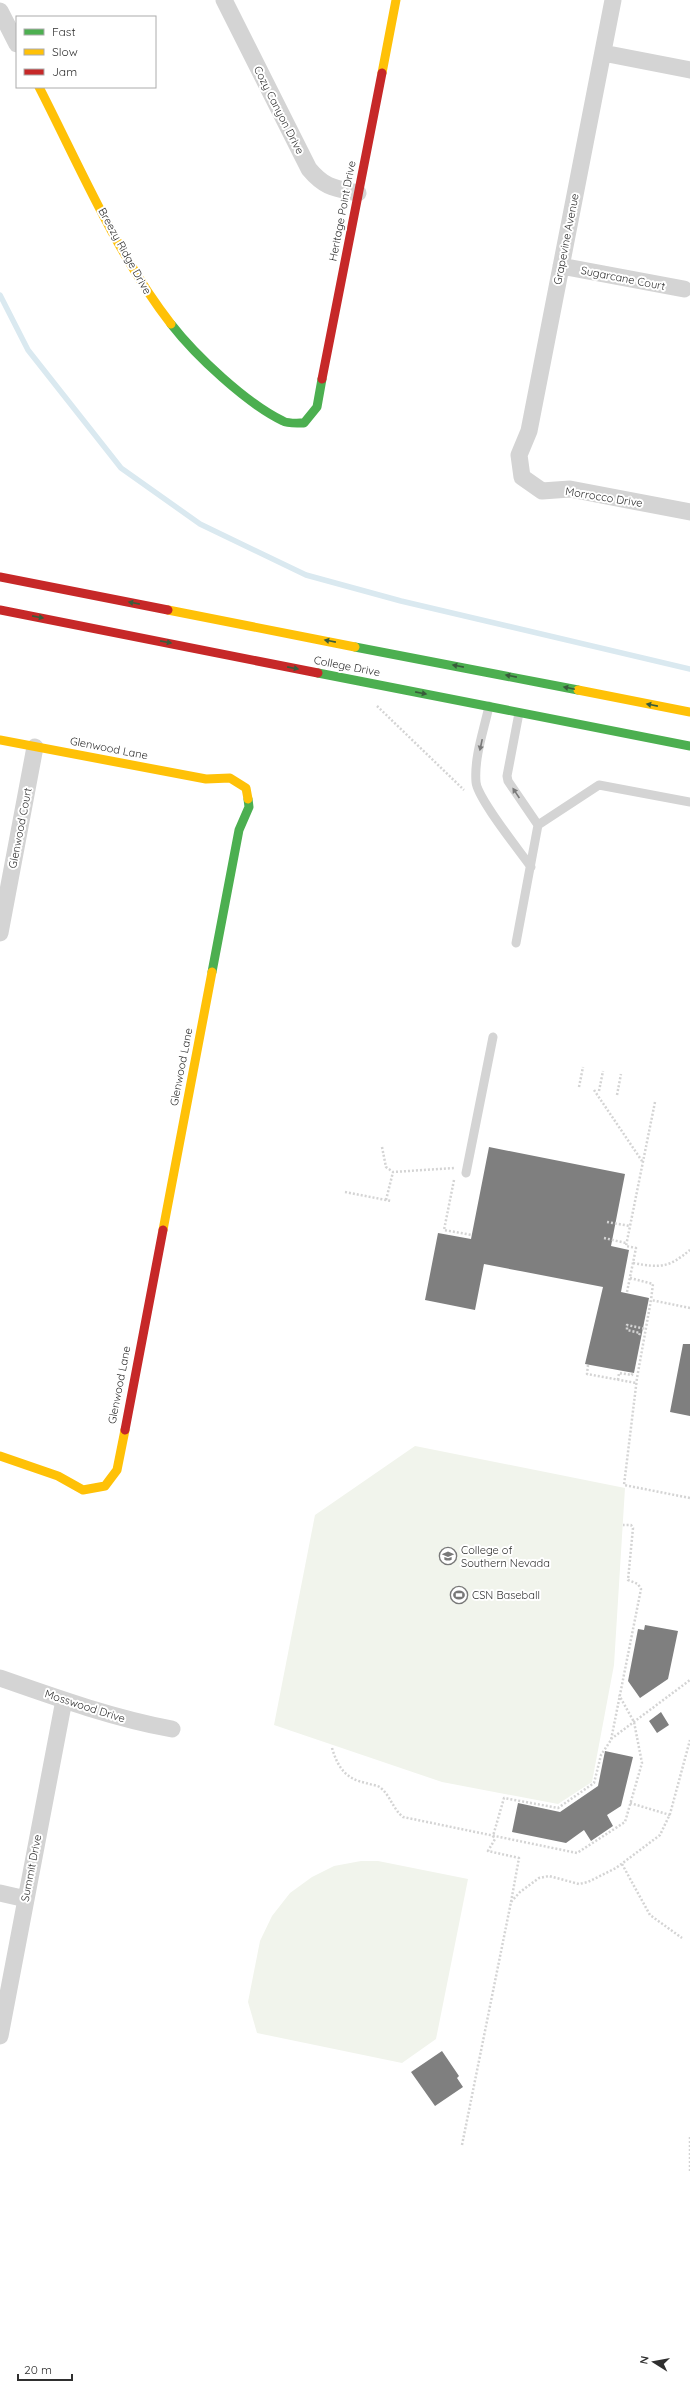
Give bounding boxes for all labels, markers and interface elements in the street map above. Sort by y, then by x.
legend [16,16,156,88]
text: Fast [52,24,76,39]
text: Slow [52,44,78,59]
text: Jam [52,64,77,79]
street label: Cozy Canyon Drive [251,64,307,156]
street label: Heritage Point Drive [325,160,359,262]
street label: Grapevine Avenue [550,192,582,286]
street label: Breezy Ridge Drive [95,205,155,297]
street label: Sugarcane Court [580,263,667,293]
street label: Morrocco Drive [564,484,644,510]
one-way arrow [128,600,140,606]
one-way arrow [32,615,44,621]
one-way arrow [324,638,336,644]
one-way arrow [160,640,172,646]
street label: College Drive [313,653,381,679]
one-way arrow [452,662,464,668]
one-way arrow [287,665,299,671]
one-way arrow [505,673,517,679]
one-way arrow [563,685,575,691]
one-way arrow [415,690,427,696]
one-way arrow [646,702,658,708]
street label: Glenwood Lane [69,734,149,762]
one-way arrow [478,738,484,751]
street label: Glenwood Court [5,786,35,870]
one-way arrow [512,788,520,798]
street label: Glenwood Lane [167,1027,195,1107]
street label: Glenwood Lane [105,1345,133,1425]
place label: College of Southern Nevada [461,1543,550,1570]
school or university icon: College of Southern Nevada [438,1546,458,1566]
sports icon: CSN Baseball [449,1585,469,1605]
place label: CSN Baseball [472,1588,540,1602]
street label: Mosswood Drive [43,1686,127,1726]
street label: Summit Drive [18,1833,44,1903]
north arrow [634,2342,674,2382]
text: N [637,2355,652,2365]
scale bar [18,2356,72,2382]
text: 20 m [24,2362,52,2377]

